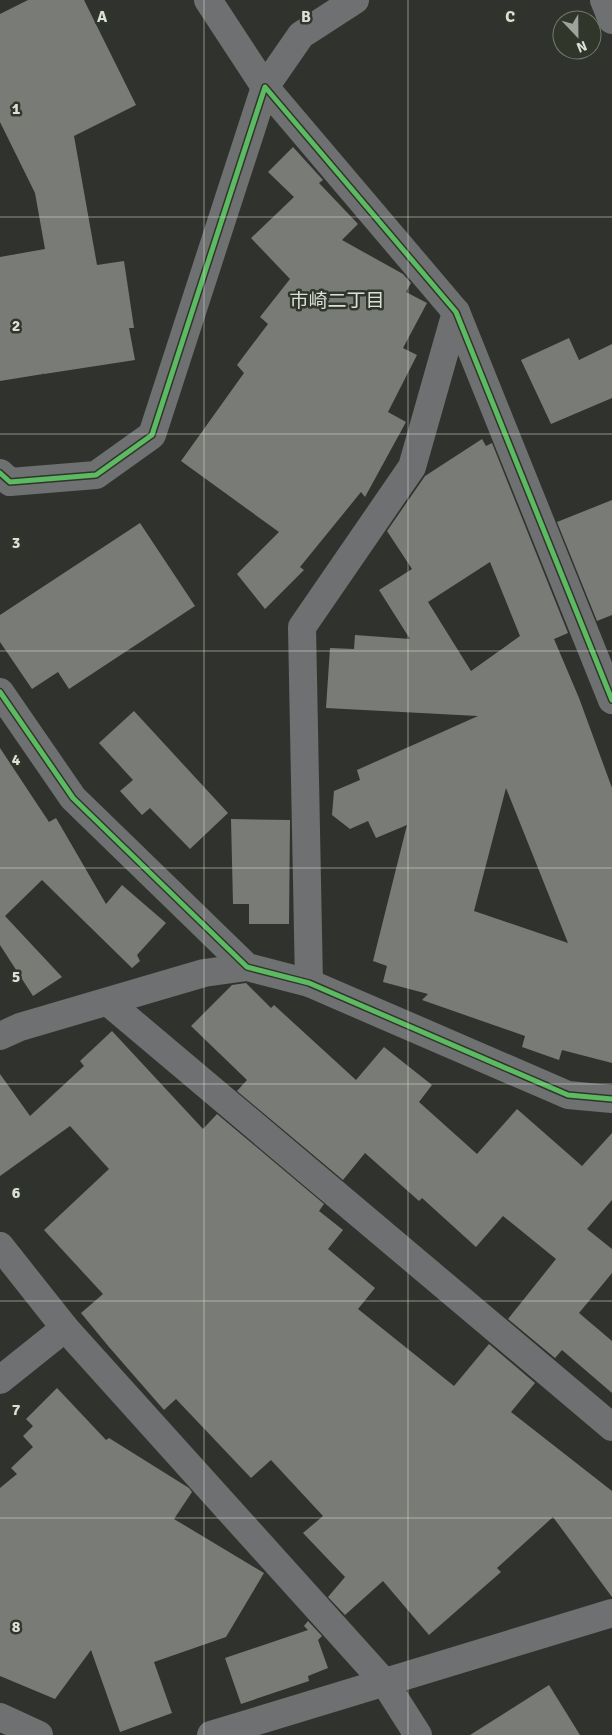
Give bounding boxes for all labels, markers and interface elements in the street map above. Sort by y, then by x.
text: A [97,7,108,27]
text: B [301,7,311,27]
text: C [505,7,515,27]
north arrow [552,10,602,60]
text: N [574,37,589,56]
text: 1 [12,99,21,119]
district label: 市崎二丁目 [289,289,385,313]
text: 2 [12,316,20,336]
text: 3 [12,533,20,553]
text: 4 [12,750,21,770]
text: 5 [12,967,20,987]
text: 6 [12,1183,21,1203]
text: 7 [12,1400,21,1420]
text: 8 [12,1617,21,1637]

